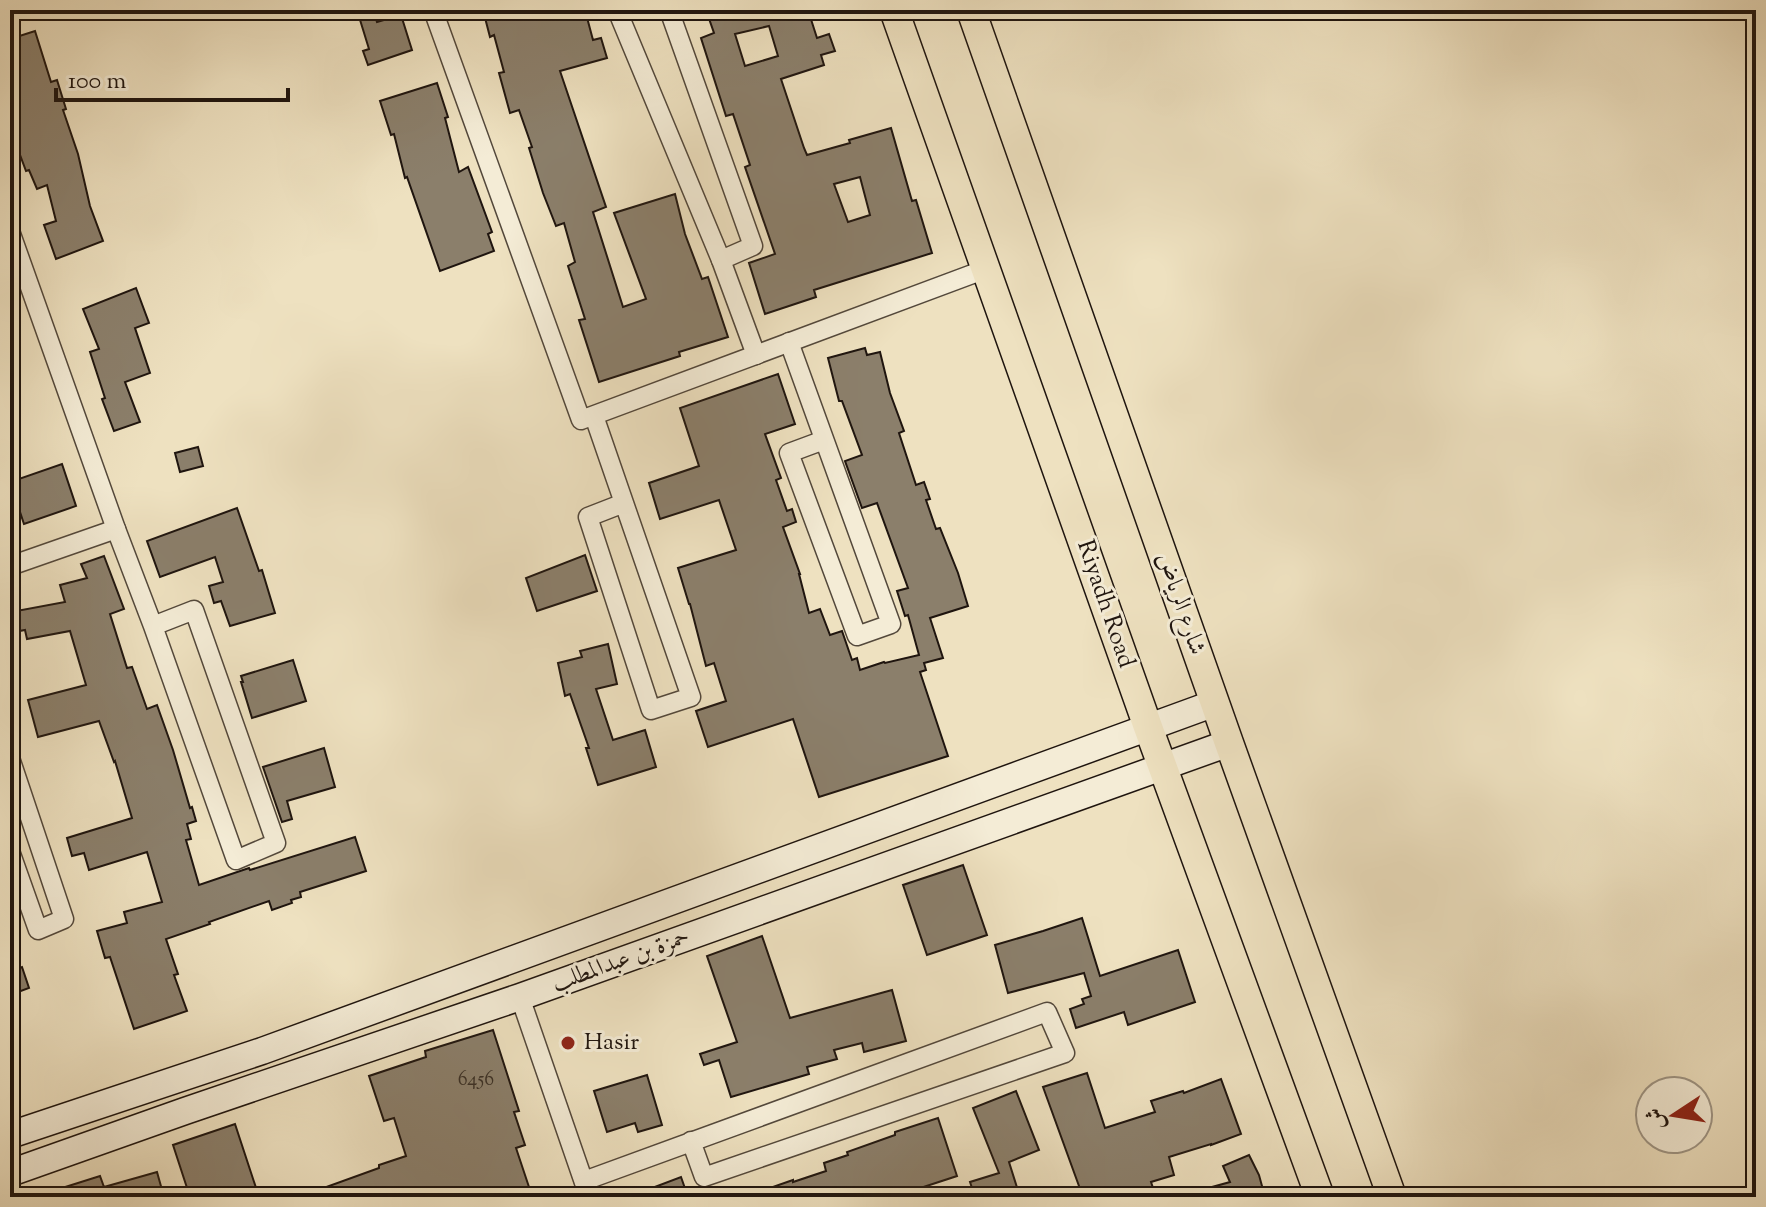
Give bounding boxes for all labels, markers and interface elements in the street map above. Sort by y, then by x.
scale bar [56,52,288,102]
text: 100 m [68,65,126,99]
street label: Riyadh Road [1067,535,1143,673]
street label: شارع الرياض [1146,548,1213,660]
street label: حمزة بن عبدالمطلب [547,920,695,1002]
place label: Hasir [584,1026,639,1060]
marker: Hasir [559,1034,577,1052]
house number: 6456 [458,1066,494,1095]
north arrow [1634,1075,1714,1155]
text: ش [1639,1105,1675,1133]

